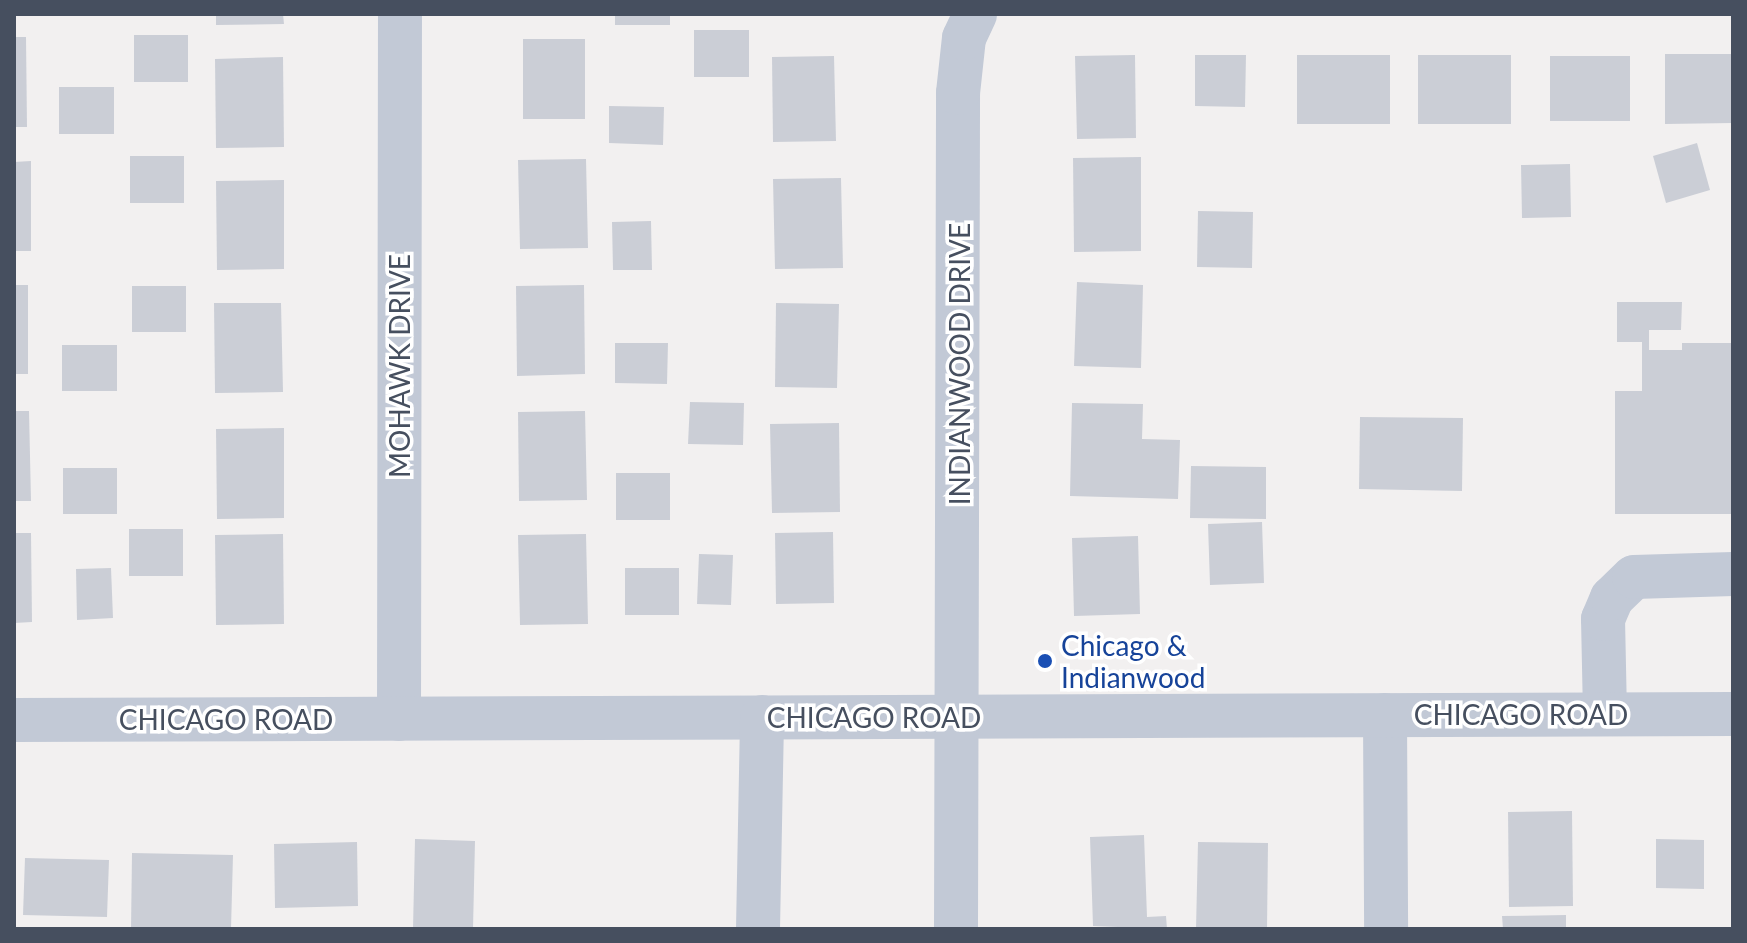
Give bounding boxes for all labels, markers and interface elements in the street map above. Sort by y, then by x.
street label: INDIANWOOD DRIVE [942,223,976,505]
street label: MOHAWK DRIVE [382,254,416,478]
place label: Chicago & Indianwood [1061,628,1205,694]
marker: Chicago & Indianwood [1036,652,1054,670]
street label: CHICAGO ROAD [1414,697,1628,731]
street label: CHICAGO ROAD [767,700,981,734]
street label: CHICAGO ROAD [119,702,333,736]

